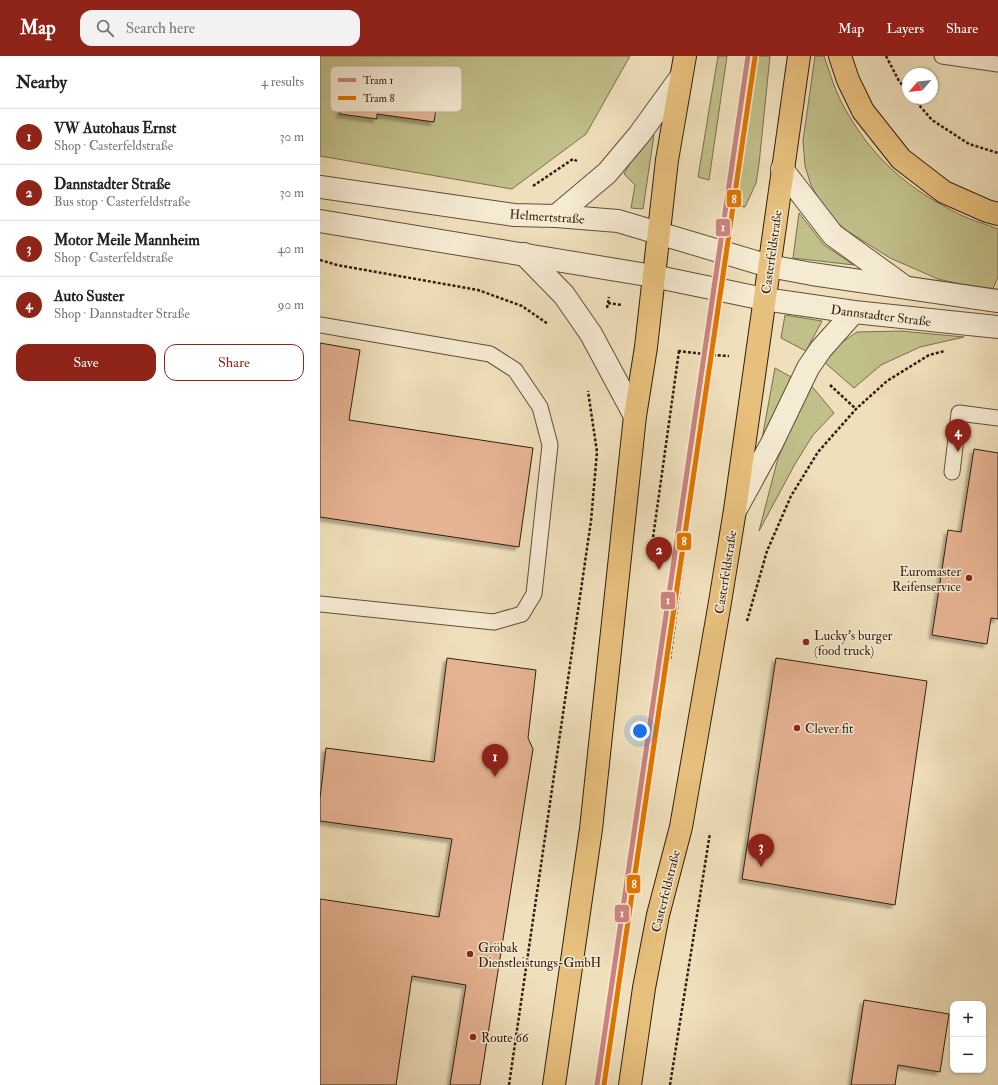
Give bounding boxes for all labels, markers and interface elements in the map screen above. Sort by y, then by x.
search box [80,10,360,46]
text: Map [20,16,56,40]
icon: search [94,17,116,39]
text: Search here [126,19,195,38]
text: Map [838,20,864,37]
text: Layers [886,20,924,37]
text: Share [946,20,978,37]
legend [330,66,462,112]
north arrow [902,68,938,104]
text: Nearby [16,72,67,93]
text: 4 results [261,74,304,90]
text: Tram 1 [363,74,393,87]
text: Tram 8 [363,92,395,105]
text: VW Autohaus Ernst [54,119,176,138]
text: 1 [27,129,31,145]
text: 30 m [280,129,304,145]
text: Shop · Casterfeldstraße [54,138,173,154]
text: Dannstadter Straße [54,175,171,194]
text: 2 [26,185,32,201]
text: 30 m [280,185,304,201]
line badge: 8 [726,189,742,208]
text: 8 [731,193,737,206]
text: Bus stop · Casterfeldstraße [54,194,190,210]
street label: Helmertstraße [509,206,586,228]
street label: Casterfeldstraße [758,209,786,295]
line badge: 1 [715,218,731,237]
text: 1 [721,221,725,234]
text: Motor Meile Mannheim [54,231,200,250]
text: 3 [27,241,32,257]
text: 40 m [278,241,304,257]
text: Shop · Casterfeldstraße [54,250,173,266]
text: Auto Suster [54,287,124,306]
text: 4 [25,297,33,313]
text: 90 m [278,297,304,313]
street label: Dannstadter Straße [830,302,933,330]
text: Shop · Dannstadter Straße [54,306,190,322]
button: Save [16,344,156,381]
button: Share [164,344,304,381]
pin: 4 [945,419,971,452]
street label: Casterfeldstraße [711,529,741,615]
line badge: 8 [676,532,692,551]
text: 8 [681,535,687,548]
pin: 2 [646,537,672,570]
place label: Euromaster Reifenservice [892,564,962,595]
marker: Euromaster Reifenservice [964,573,974,583]
line badge: 1 [660,591,676,610]
text: 1 [666,594,670,607]
place label: Lucky's burger (food truck) [814,628,893,659]
marker: Lucky's burger (food truck) [801,637,811,647]
your location [630,721,650,741]
place label: Clever fit [805,721,853,737]
marker: Clever fit [792,723,802,733]
pin: 1 [482,744,508,777]
pin: 3 [748,834,774,867]
street label: Casterfeldstraße [648,848,684,934]
line badge: 8 [626,874,641,894]
text: 8 [631,878,637,891]
line badge: 1 [614,904,630,923]
text: 1 [620,907,624,920]
place label: Gröbak Dienstleistungs-GmbH [478,940,602,971]
marker: Gröbak Dienstleistungs-GmbH [465,949,475,959]
map controls [950,1001,986,1073]
button: + [950,1001,986,1037]
place label: Route 66 [481,1030,530,1046]
marker: Route 66 [468,1032,478,1042]
button: − [950,1037,986,1073]

